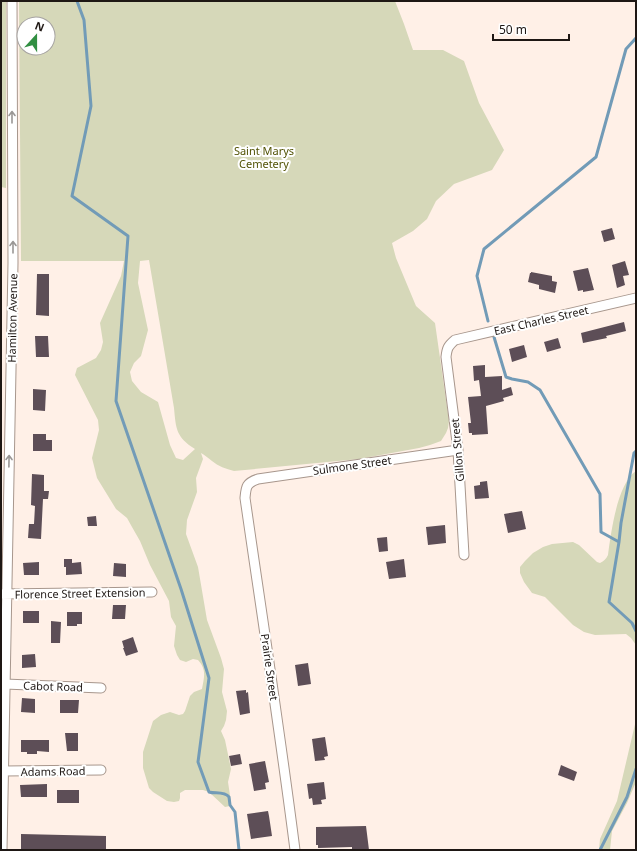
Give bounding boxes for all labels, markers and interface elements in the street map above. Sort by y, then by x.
north arrow [16,16,56,56]
scale bar [493,16,569,42]
text: N [33,18,47,35]
text: 50 m [499,21,527,38]
one-way arrow [8,111,16,124]
park label: Saint Marys Cemetery [234,143,294,171]
one-way arrow [9,241,17,254]
street label: Hamilton Avenue [4,273,20,363]
street label: East Charles Street [492,302,590,338]
street label: Gillon Street [447,418,467,482]
street label: Sulmone Street [312,452,392,478]
one-way arrow [5,455,13,468]
street label: Florence Street Extension [14,584,146,602]
street label: Prairie Street [258,633,282,701]
street label: Cabot Road [23,677,83,695]
street label: Adams Road [20,763,86,779]

